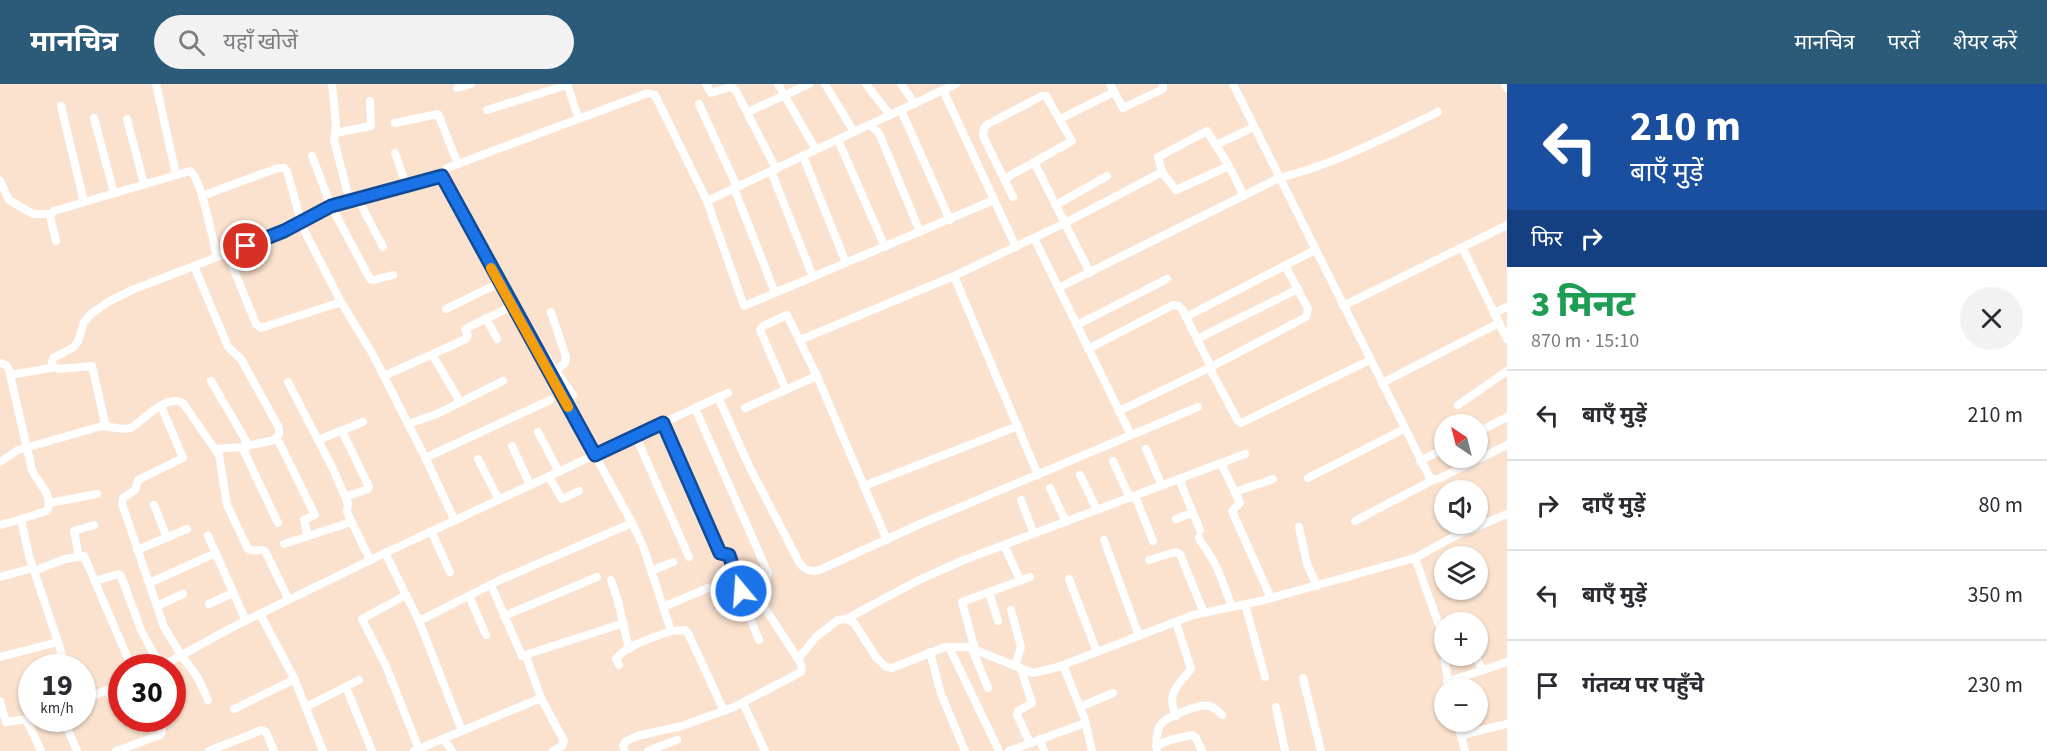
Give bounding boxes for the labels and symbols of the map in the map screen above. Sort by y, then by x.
pin [220,220,271,271]
north arrow [1434,414,1488,468]
position arrow [709,559,773,623]
speed limit sign: 30 [108,654,186,732]

